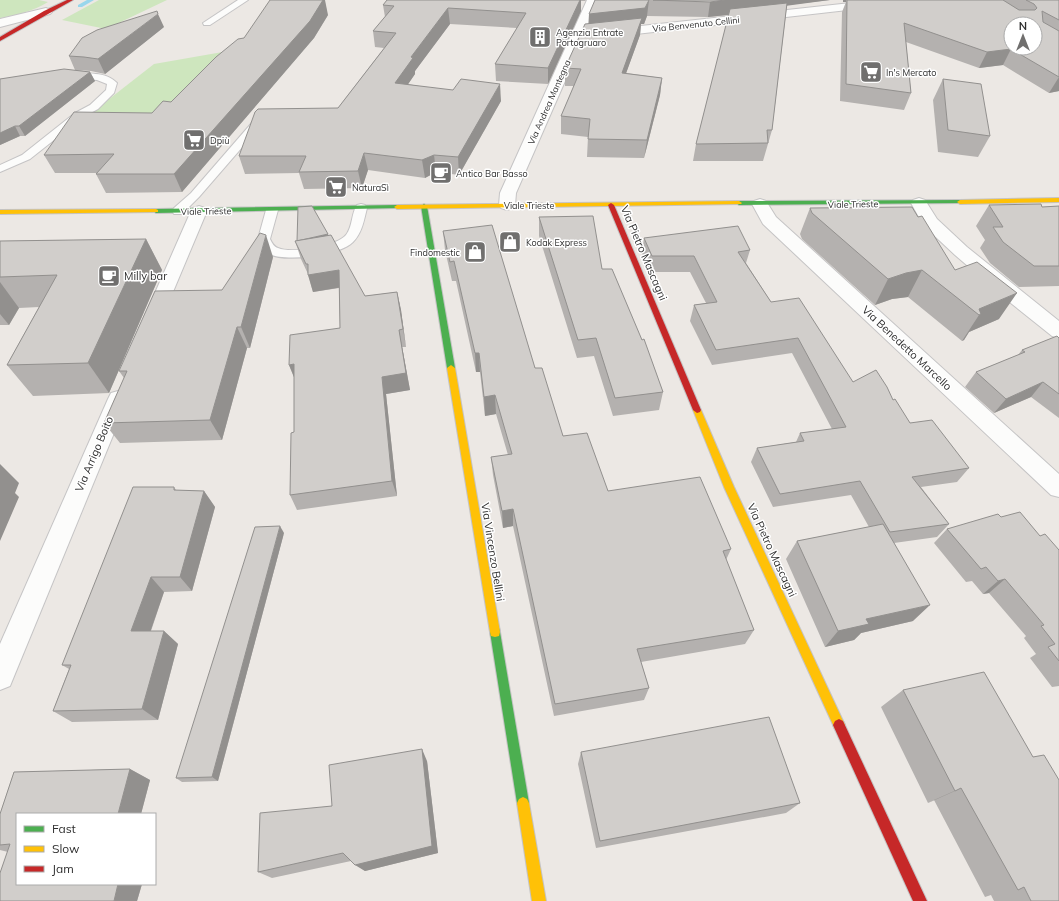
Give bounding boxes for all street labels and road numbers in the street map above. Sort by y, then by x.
street label: Via Benvenuto Cellini [652,14,740,34]
street label: Via Andrea Mantegna [525,58,573,146]
street label: Viale Trieste [828,198,879,210]
street label: Viale Trieste [504,200,554,211]
street label: Via Pietro Mascagni [618,203,670,303]
street label: Viale Trieste [181,205,232,217]
street label: Via Benedetto Marcello [859,303,955,393]
street label: Via Arrigo Boito [72,414,116,494]
street label: Via Pietro Mascagni [744,501,800,599]
street label: Via Vincenzo Bellini [478,502,508,602]

